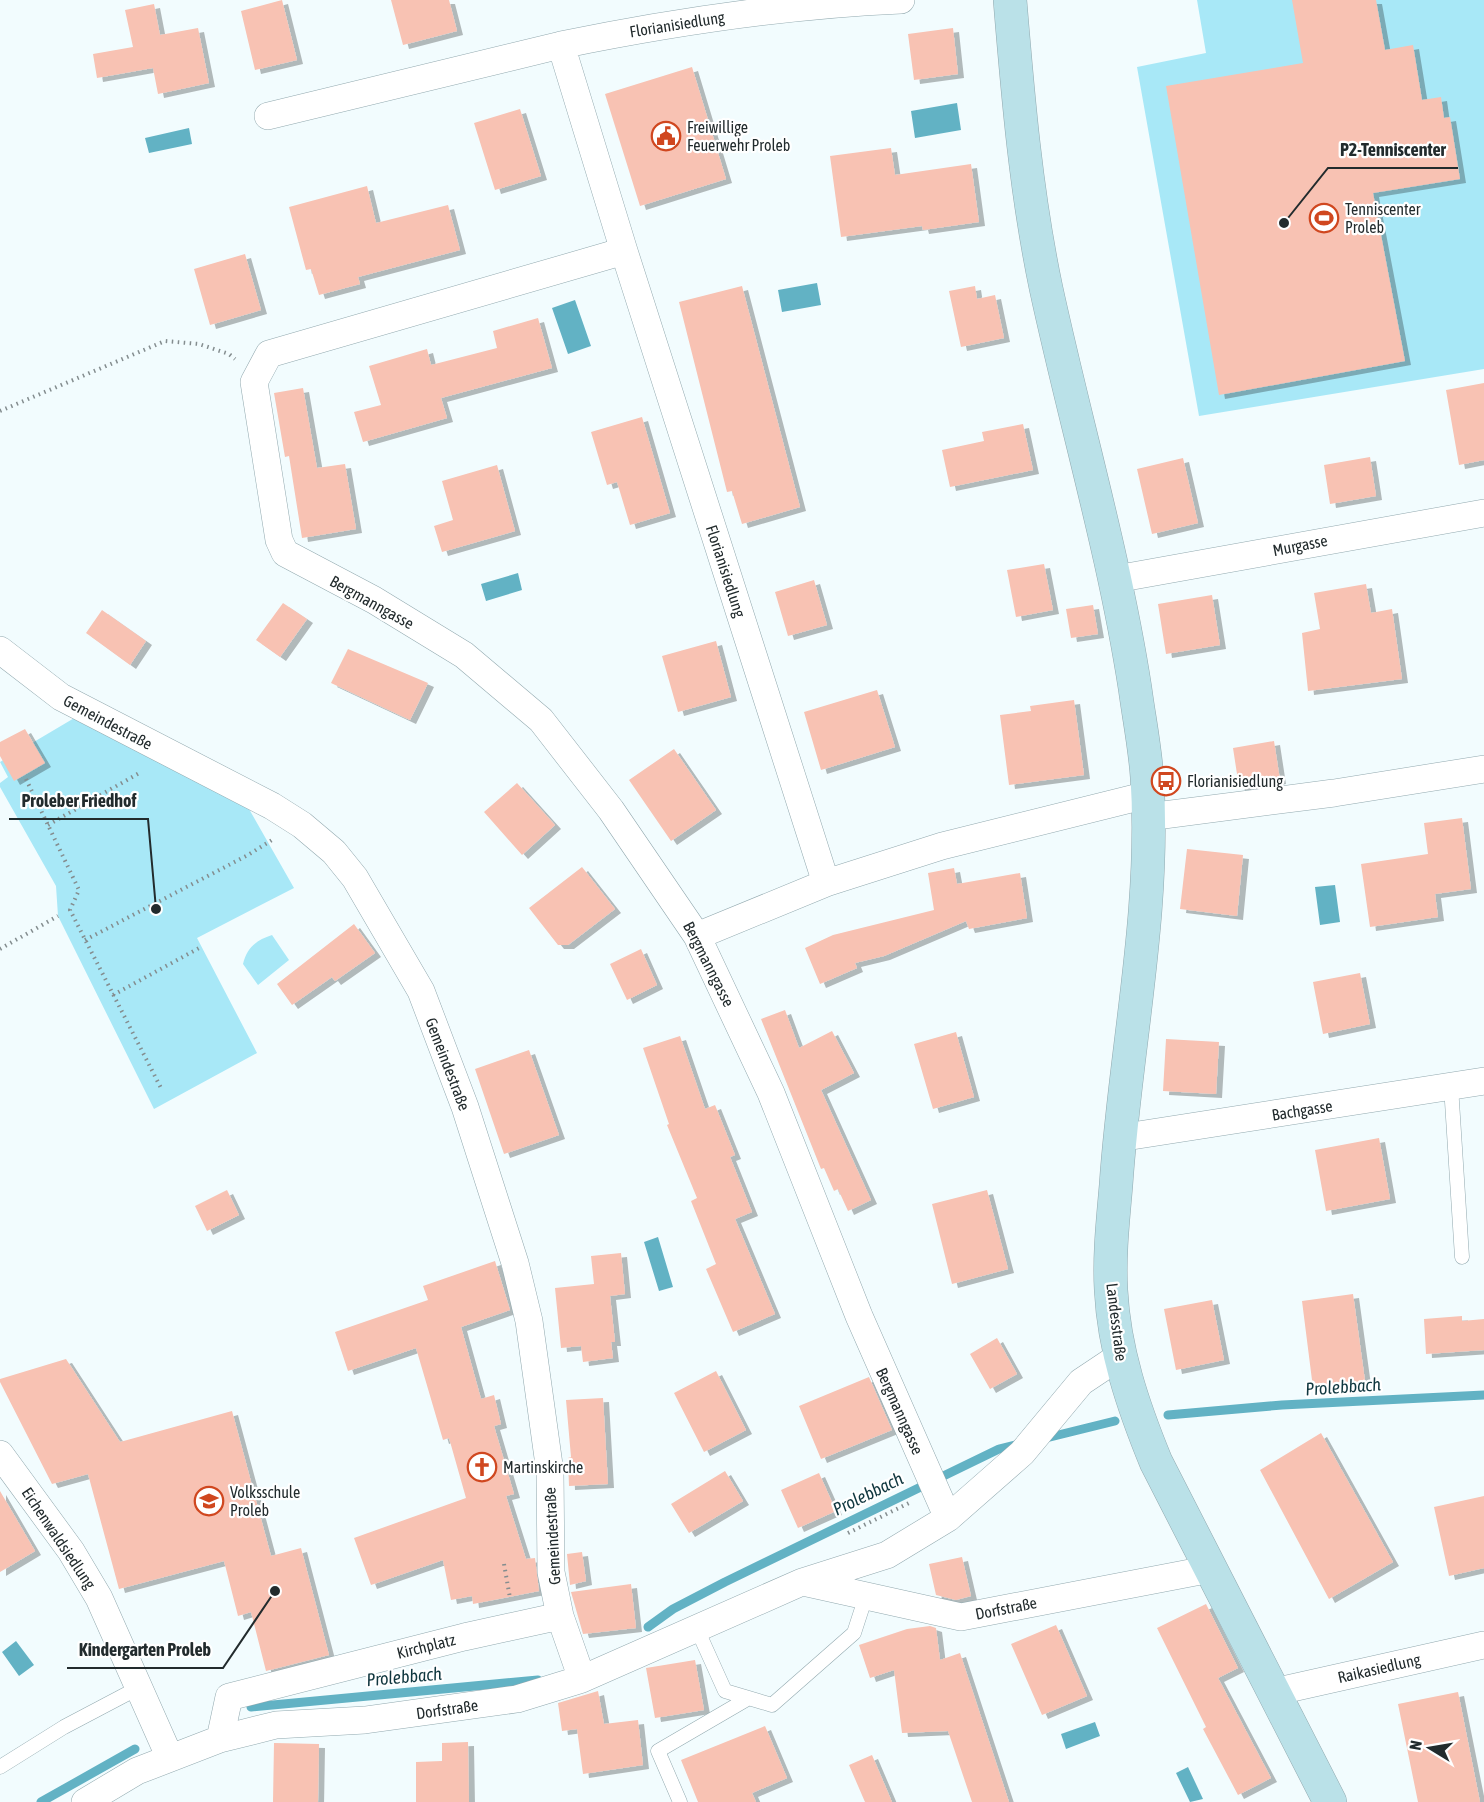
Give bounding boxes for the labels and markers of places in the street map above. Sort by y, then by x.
place label: Freiwillige Feuerwehr Proleb [687,118,790,154]
public building icon: Freiwillige Feuerwehr Proleb [650,120,682,152]
callout: P2-Tenniscenter [1328,132,1458,168]
place label: Tenniscenter Proleb [1345,200,1421,236]
sports icon: Tenniscenter Proleb [1308,202,1340,234]
bus stop icon: Florianisiedlung [1150,765,1182,797]
place label: Florianisiedlung [1187,772,1283,791]
callout: Proleber Friedhof [9,783,148,819]
church icon: Martinskirche [466,1451,498,1483]
place label: Martinskirche [503,1458,583,1476]
place label: Volksschule Proleb [230,1483,300,1519]
school or university icon: Volksschule Proleb [193,1485,225,1517]
callout: Kindergarten Proleb [67,1632,223,1668]

